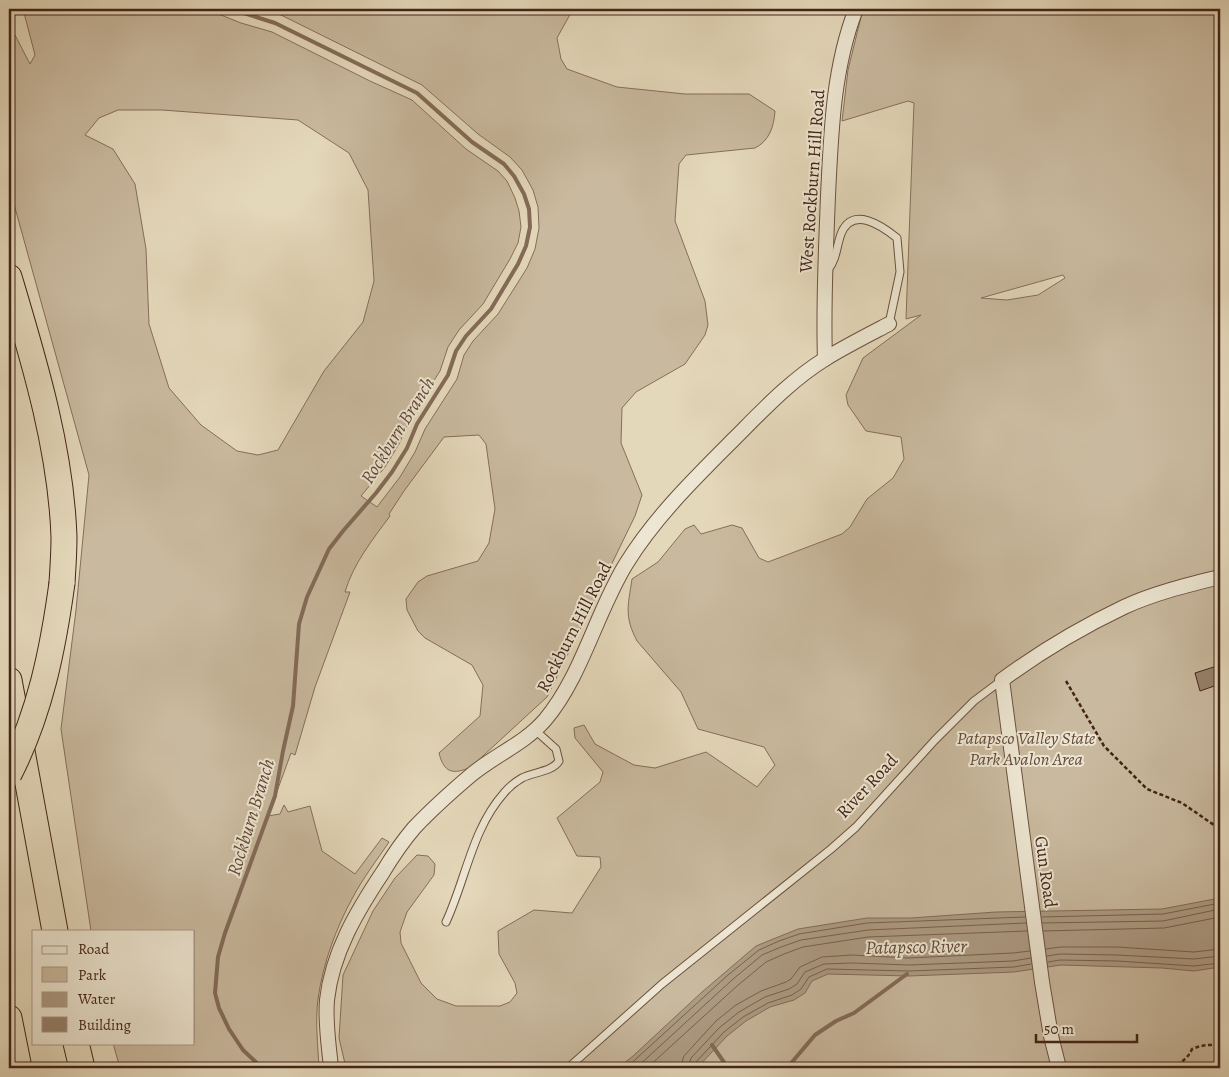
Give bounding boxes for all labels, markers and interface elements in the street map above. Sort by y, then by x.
street label: West Rockburn Hill Road [794,88,830,274]
water label: Rockburn Branch [355,372,441,489]
street label: Rockburn Hill Road [531,557,617,696]
park label: Patapsco Valley State Park Avalon Area [957,726,1096,771]
street label: River Road [831,748,903,823]
water label: Rockburn Branch [221,755,281,879]
street label: Gun Road [1029,835,1063,910]
legend [32,930,195,1044]
water label: Patapsco River [865,933,968,961]
text: Road [78,939,110,959]
text: Park [78,965,107,985]
text: Water [77,989,115,1009]
scale bar [1036,1012,1138,1044]
text: Building [78,1015,131,1035]
text: 50 m [1044,1019,1074,1039]

